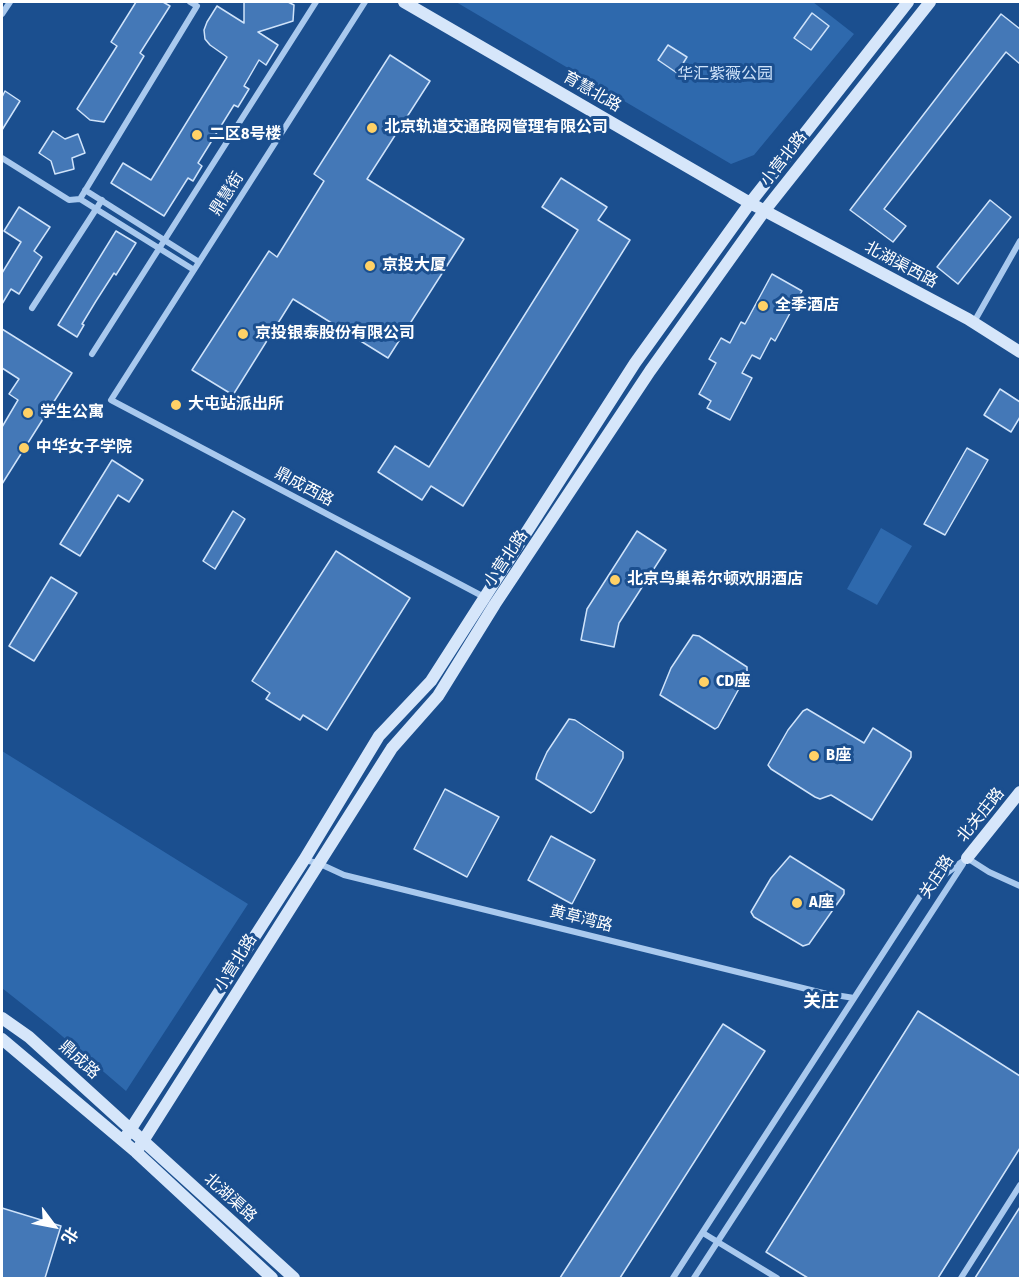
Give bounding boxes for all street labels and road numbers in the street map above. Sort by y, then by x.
street label: 育慧北路 [559,68,625,116]
street label: 小营北路 [757,128,811,190]
street label: 鼎慧街 [206,169,248,219]
street label: 北湖渠西路 [861,238,941,292]
street label: 鼎成西路 [271,464,337,510]
street label: 小营北路 [480,527,532,591]
street label: 北关庄路 [953,784,1009,846]
street label: 关庄路 [916,852,958,902]
street label: 黄草湾路 [548,902,614,936]
street label: 小营北路 [211,931,261,995]
street label: 鼎成路 [55,1037,103,1083]
street label: 北湖渠路 [200,1169,260,1227]

